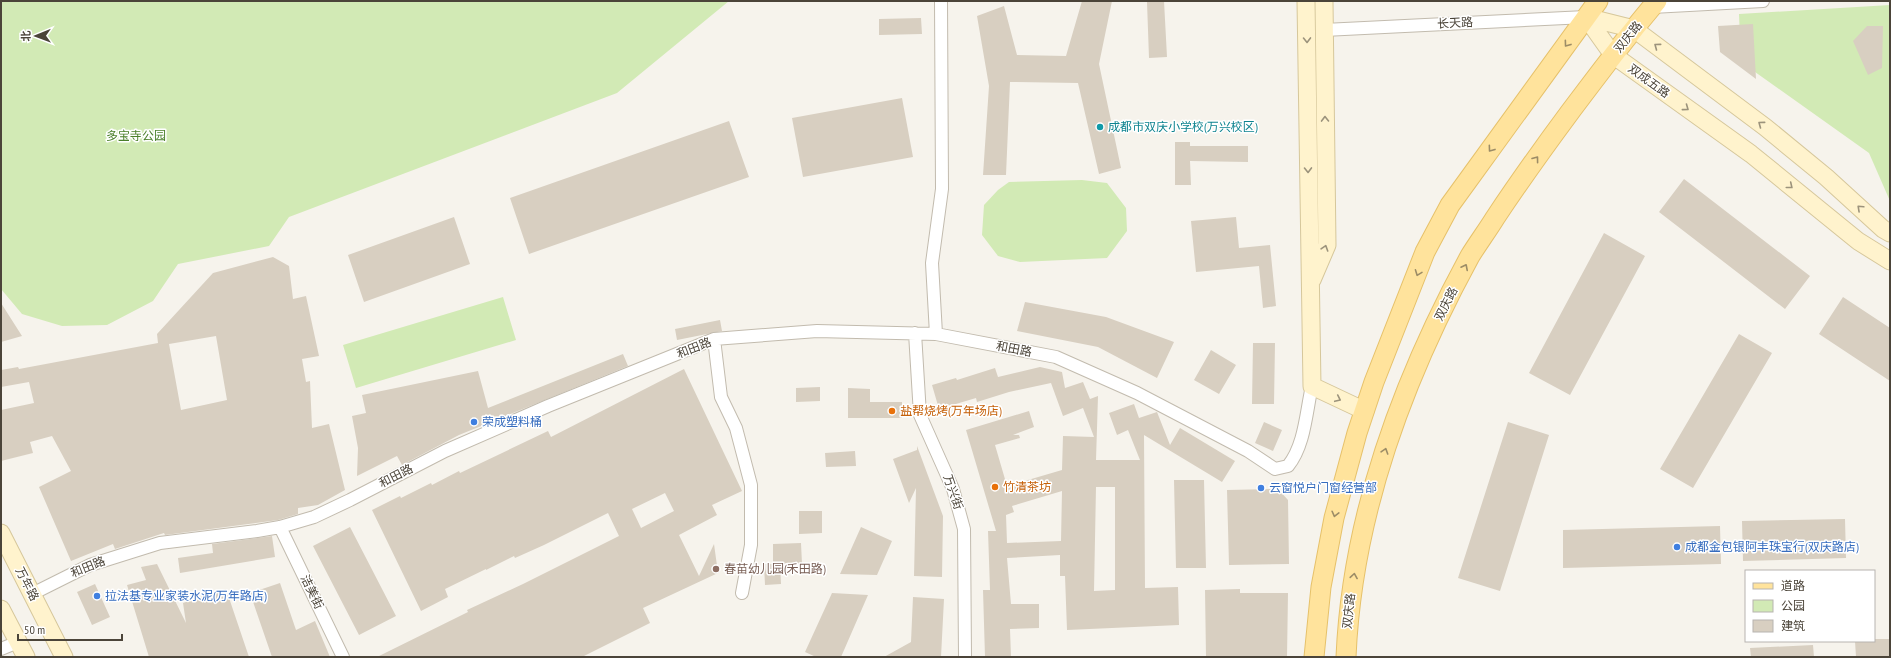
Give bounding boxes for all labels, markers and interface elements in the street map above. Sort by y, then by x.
street label: 长天路 [1437,14,1473,31]
north arrow [16,16,56,56]
street label: 双庆路 [1610,18,1645,55]
text: 北 [19,31,33,42]
one-way arrow [1302,37,1311,43]
one-way arrow [1564,39,1571,46]
one-way arrow [1655,44,1662,51]
street label: 双成五路 [1625,60,1673,101]
one-way arrow [1682,103,1689,110]
one-way arrow [1321,116,1329,122]
place label: 成都市双庆小学校(万兴校区) [1108,119,1258,134]
marker: 成都市双庆小学校(万兴校区) [1095,122,1105,132]
one-way arrow [1759,122,1766,129]
park label: 多宝寺公园 [106,128,166,143]
one-way arrow [1489,145,1496,152]
one-way arrow [1531,156,1538,163]
one-way arrow [1304,167,1312,173]
one-way arrow [1786,181,1793,188]
one-way arrow [1857,206,1865,213]
one-way arrow [1320,245,1329,252]
one-way arrow [1460,264,1467,272]
one-way arrow [1414,269,1422,276]
street label: 双庆路 [1431,284,1460,323]
street label: 和田路 [674,334,713,361]
street label: 和田路 [995,338,1033,359]
one-way arrow [1334,394,1341,402]
place label: 盐帮烧烤(万年场店) [900,403,1002,418]
marker: 盐帮烧烤(万年场店) [887,406,897,416]
place label: 荣成塑料桶 [482,414,542,429]
marker: 荣成塑料桶 [469,417,479,427]
one-way arrow [1380,447,1389,454]
street label: 和田路 [376,461,415,490]
street label: 万兴街 [941,472,966,511]
place label: 竹清茶坊 [1003,479,1051,494]
place label: 云窗悦户门窗经营部 [1269,480,1377,495]
marker: 竹清茶坊 [990,482,1000,492]
marker: 云窗悦户门窗经营部 [1256,483,1266,493]
one-way arrow [1331,511,1339,518]
place label: 成都金包银阿丰珠宝行(双庆路店) [1685,539,1859,554]
marker: 成都金包银阿丰珠宝行(双庆路店) [1672,542,1682,552]
street label: 和田路 [68,553,107,580]
place label: 春苗幼儿园(禾田路) [724,561,826,576]
street label: 万年路 [13,564,42,603]
marker: 春苗幼儿园(禾田路) [711,564,721,574]
legend [1745,570,1875,642]
street label: 洁美街 [298,572,327,611]
one-way arrow [1349,573,1358,580]
text: 道路 [1781,578,1805,593]
place label: 拉法基专业家装水泥(万年路店) [105,588,267,603]
marker: 拉法基专业家装水泥(万年路店) [92,591,102,601]
street label: 双庆路 [1339,592,1358,630]
text: 公园 [1781,598,1805,613]
scale bar [18,616,122,642]
text: 建筑 [1781,618,1805,633]
text: 50 m [24,622,45,637]

